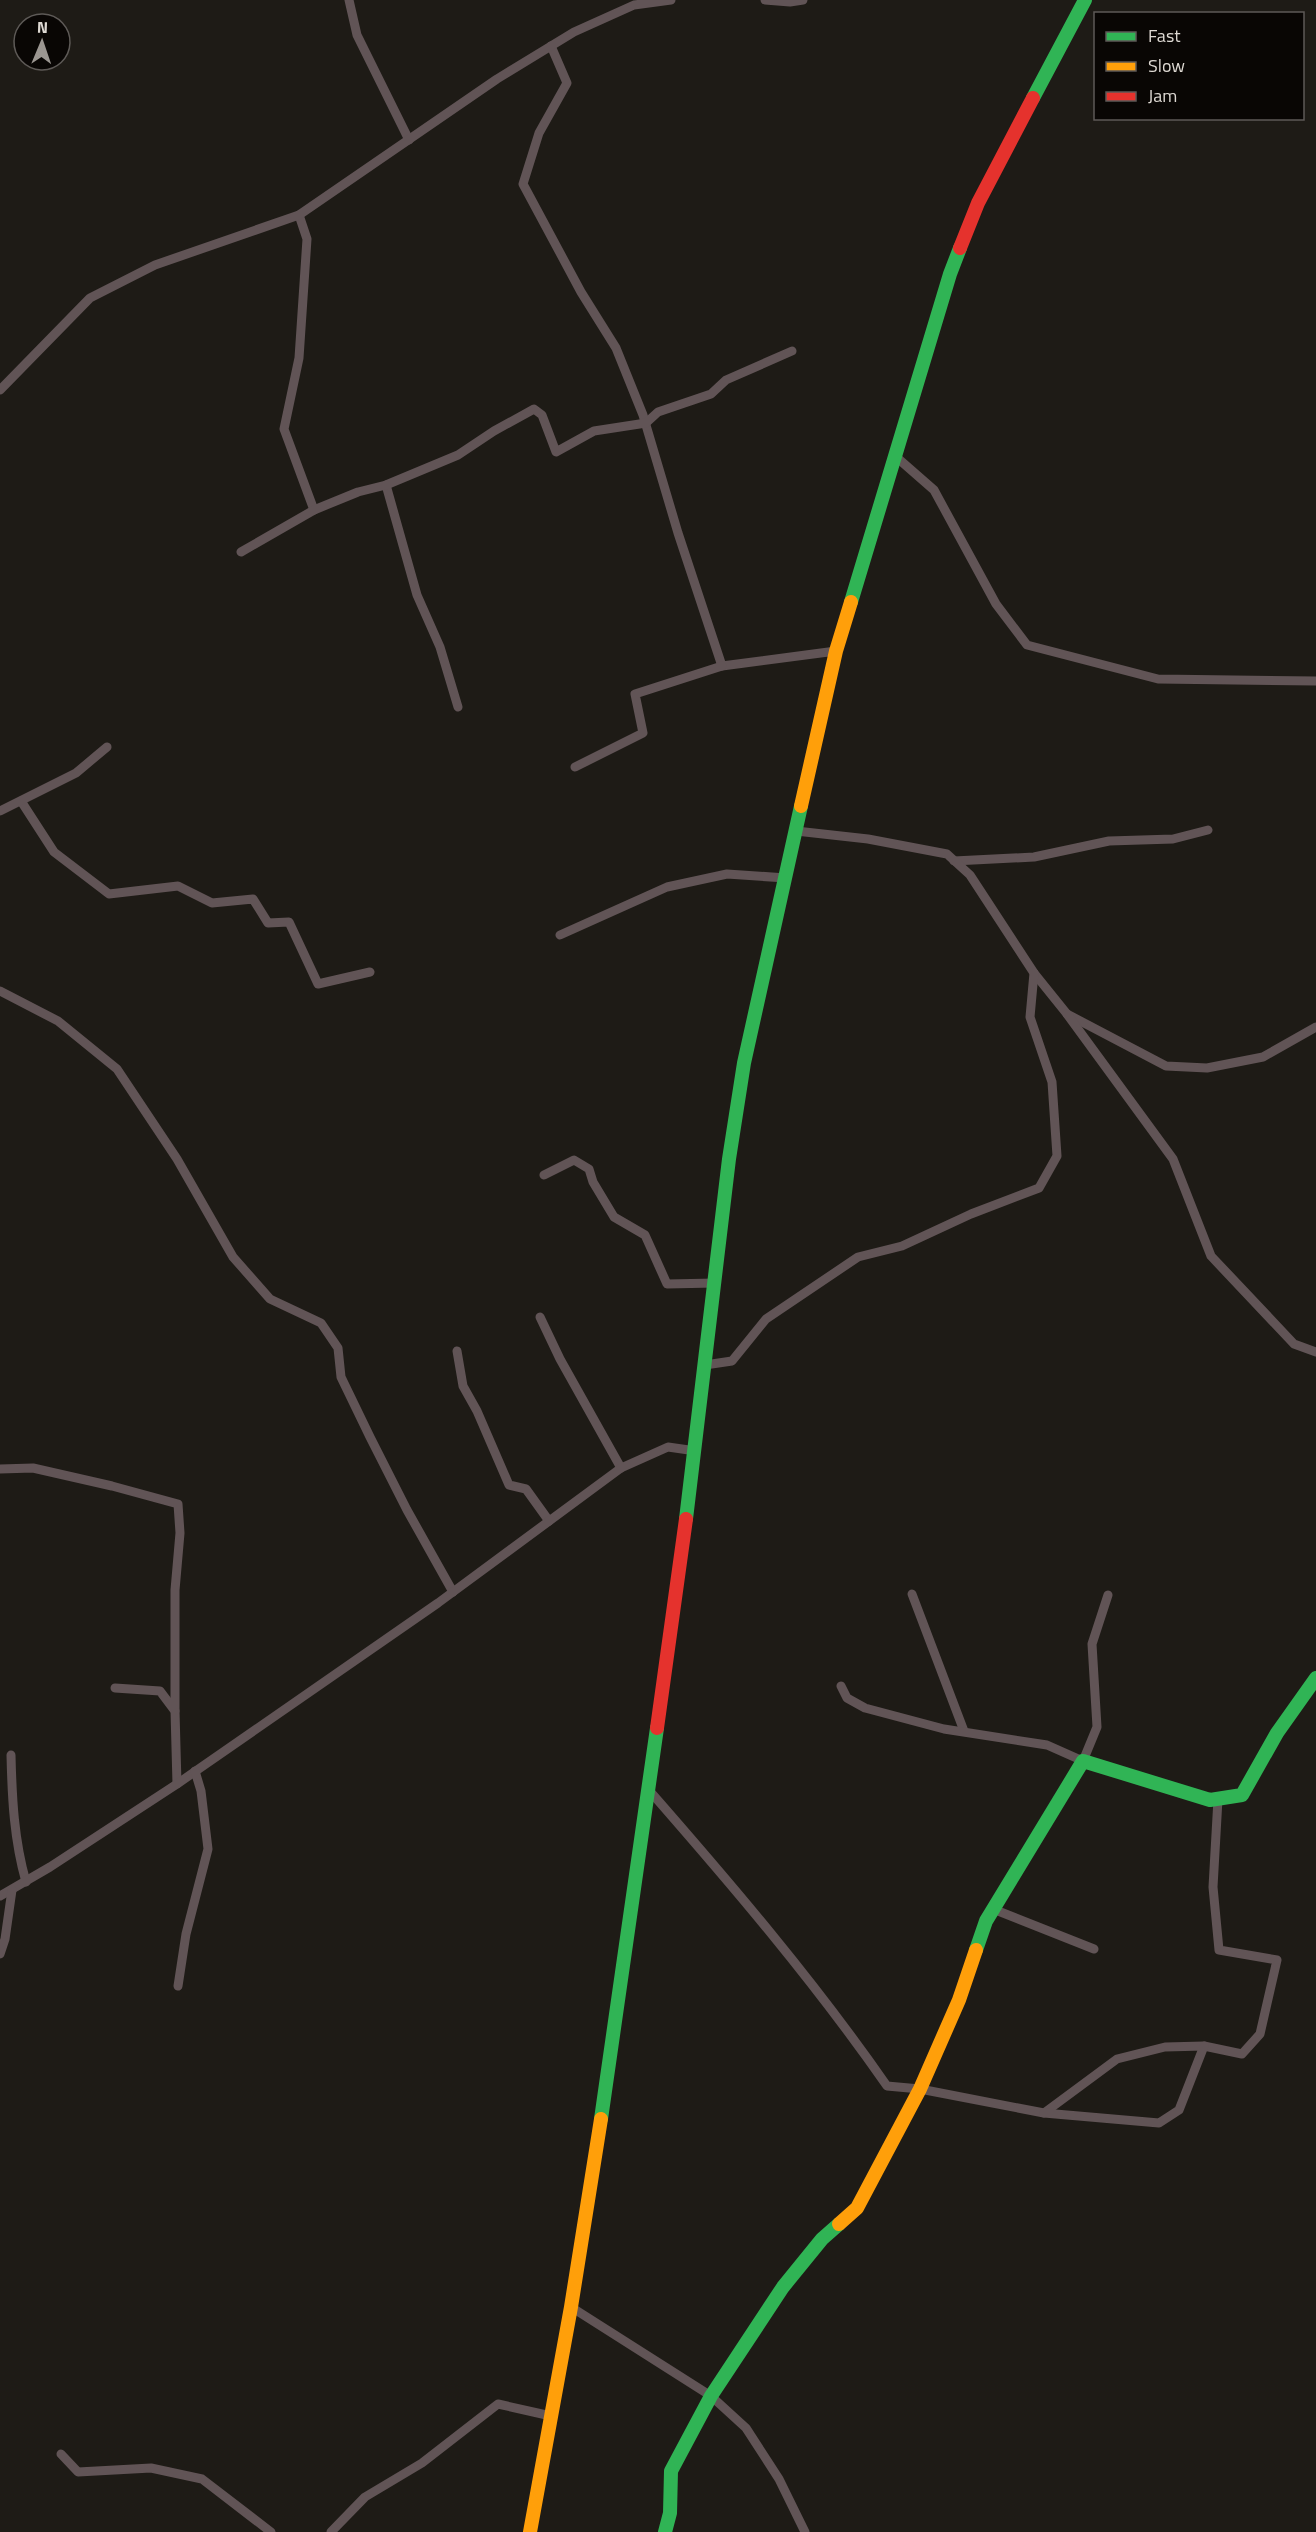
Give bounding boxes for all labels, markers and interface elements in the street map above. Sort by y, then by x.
north arrow [12,12,72,72]
legend [1094,12,1304,120]
text: N [37,15,48,39]
text: Fast [1148,22,1181,49]
text: Slow [1148,52,1185,79]
text: Jam [1148,82,1177,109]

